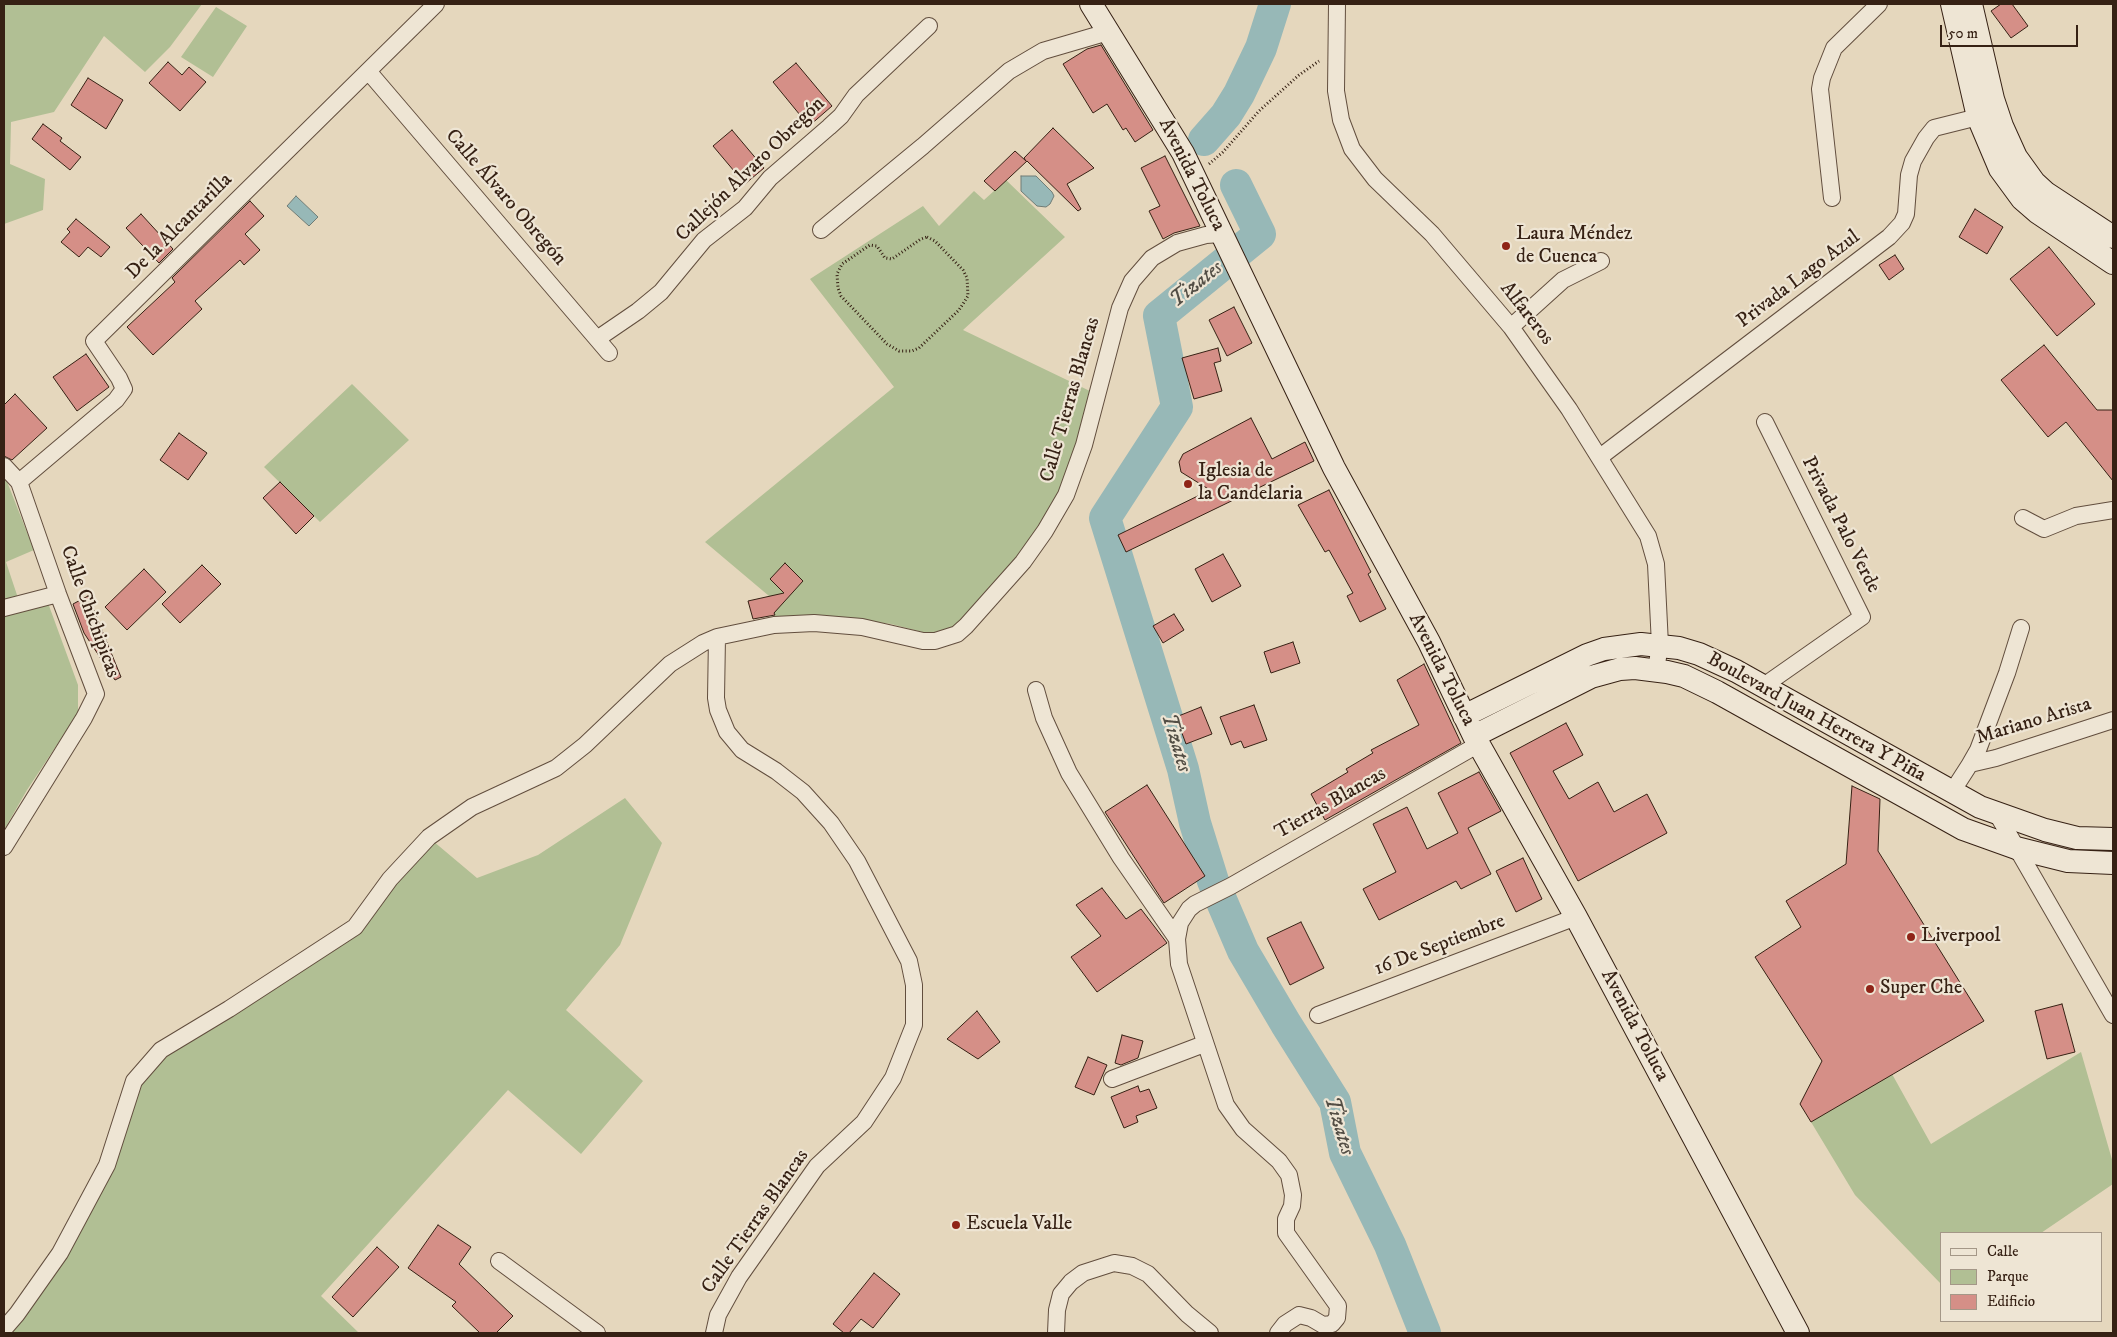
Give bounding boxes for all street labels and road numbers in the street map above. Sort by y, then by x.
street label: Callejón Alvaro Obregón [672,93,830,247]
street label: Avenida Toluca [1152,115,1230,235]
street label: Calle Álvaro Obregón [439,125,571,271]
street label: De la Alcantarilla [122,169,238,285]
street label: Privada Lago Azul [1733,226,1865,334]
street label: Alfareros [1494,278,1558,350]
street label: Calle Tierras Blancas [1036,315,1106,485]
street label: Privada Palo Verde [1795,453,1885,597]
street label: Calle Chichipicas [54,543,124,681]
street label: Avenida Toluca [1402,610,1480,730]
street label: Boulevard Juan Herrera Y Piña [1702,648,1930,788]
street label: Mariano Arista [1974,693,2094,751]
street label: Tierras Blancas [1271,763,1391,845]
street label: 16 De Septiembre [1371,910,1509,982]
street label: Avenida Toluca [1595,966,1673,1086]
street label: Calle Tierras Blancas [697,1145,815,1299]

